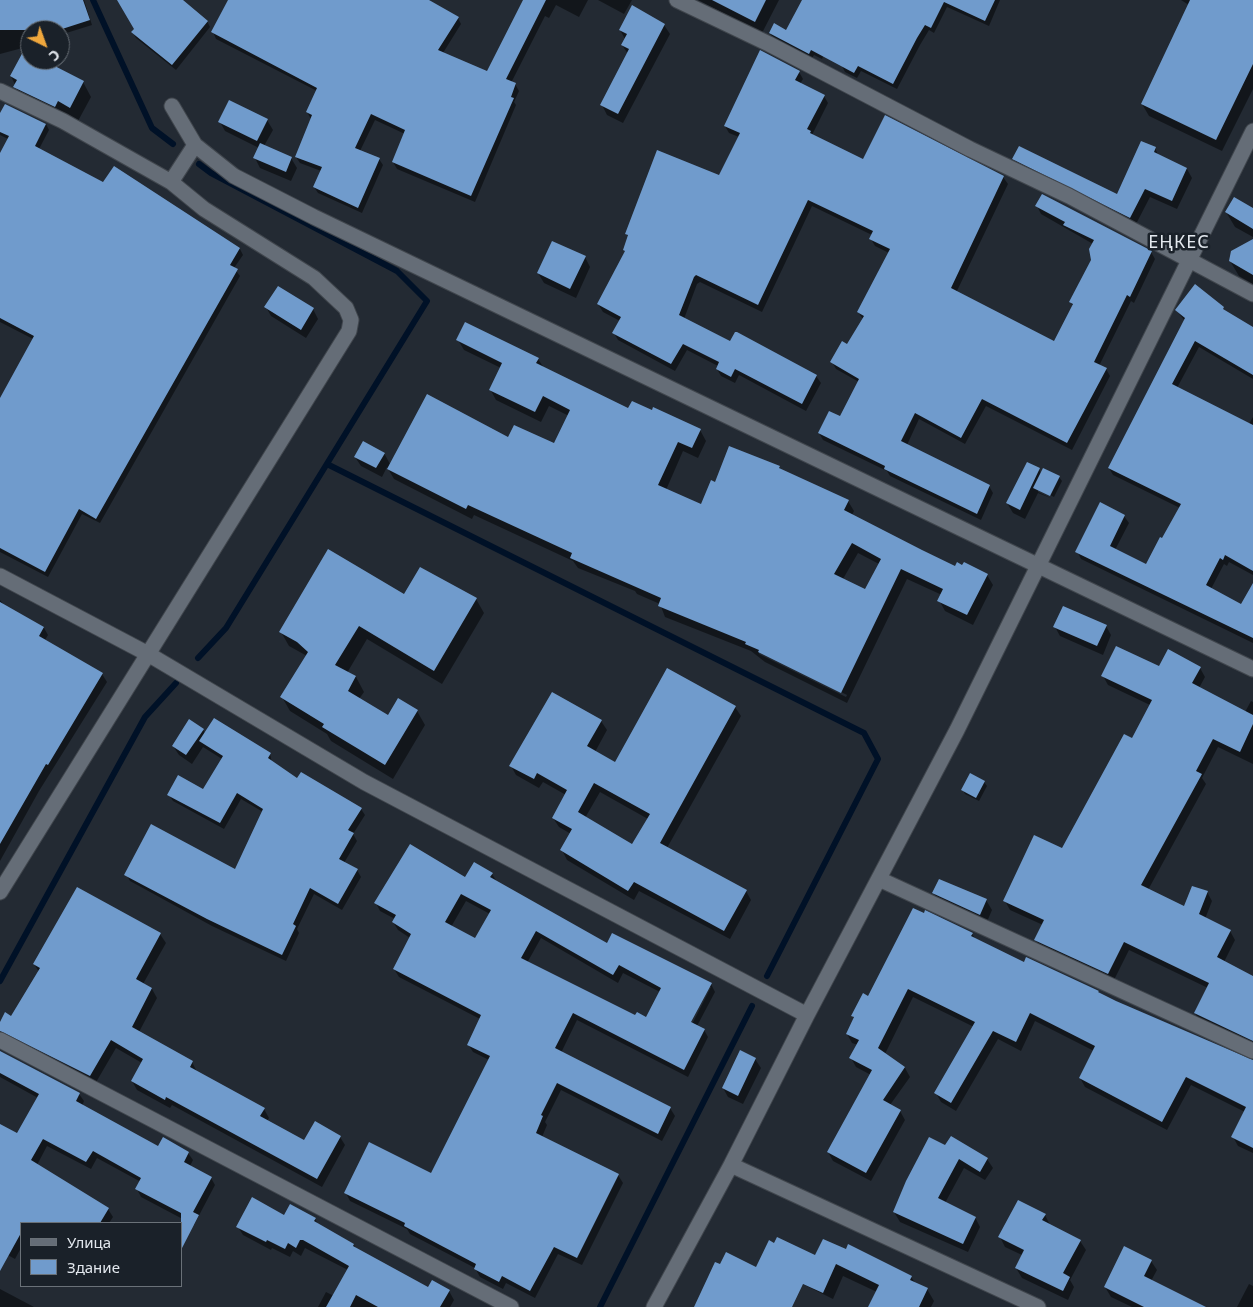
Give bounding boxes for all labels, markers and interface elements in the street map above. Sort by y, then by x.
north arrow [20,20,70,70]
text: С [45,46,64,66]
district label: ЕҢКЕС [1148,232,1210,254]
legend [20,1222,182,1287]
text: Улица [67,1232,111,1252]
text: Здание [67,1257,120,1277]

